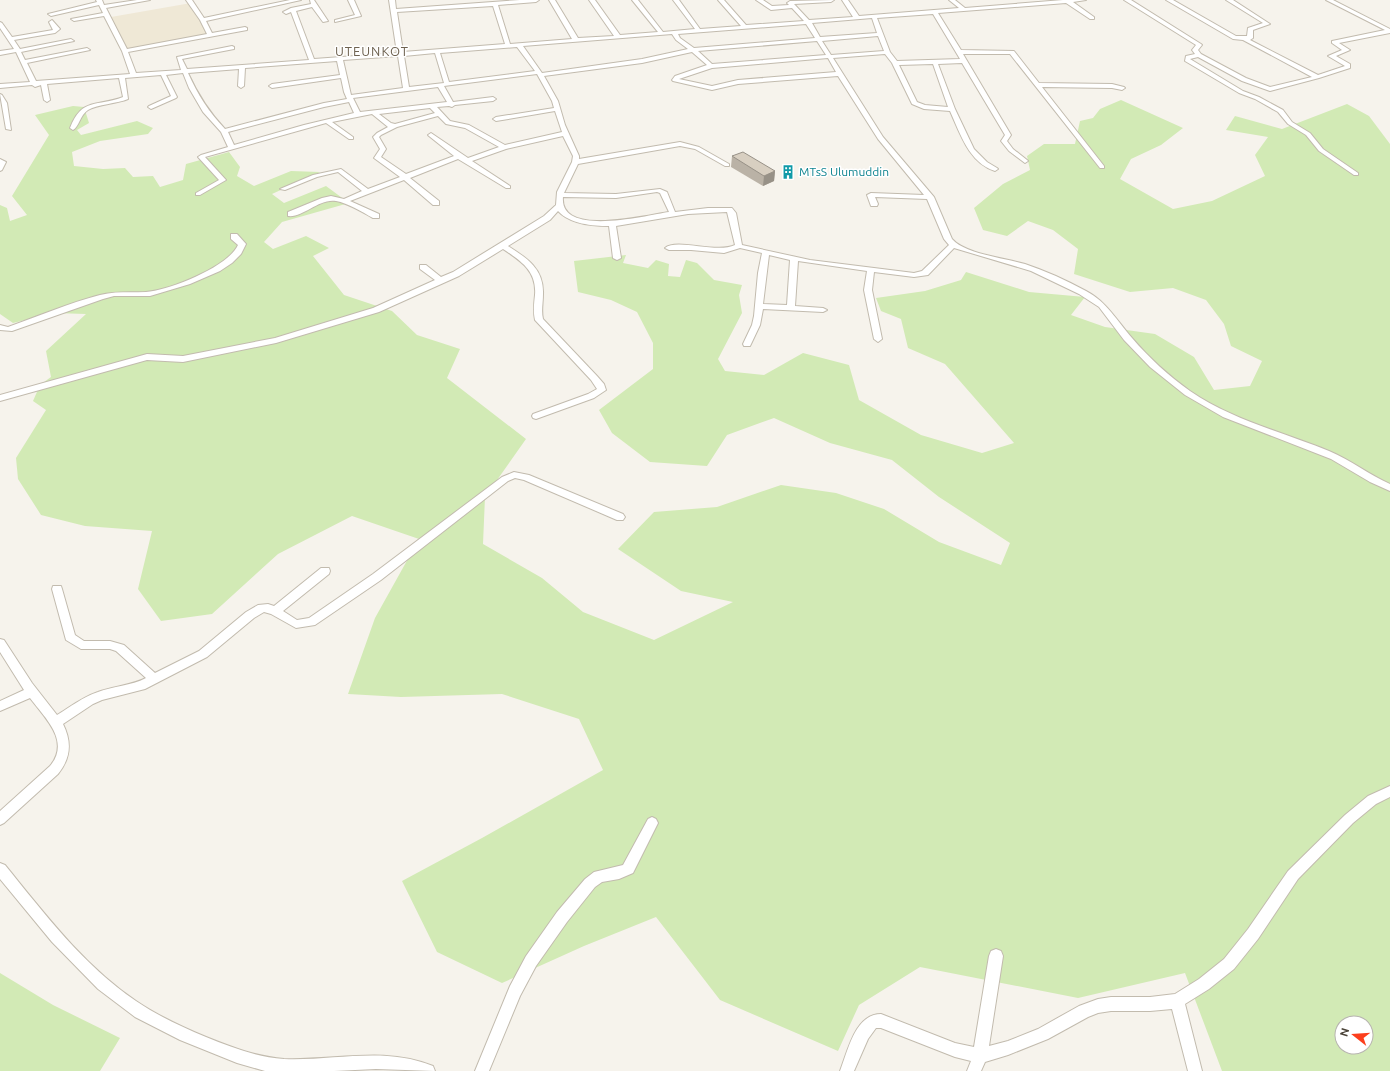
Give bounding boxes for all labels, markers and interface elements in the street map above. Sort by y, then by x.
district label: UTEUNKOT [335,44,409,58]
building icon: MTsS Ulumuddin [780,164,796,180]
place label: MTsS Ulumuddin [799,165,889,178]
north arrow [1334,1015,1374,1055]
text: N [1337,1026,1351,1038]

